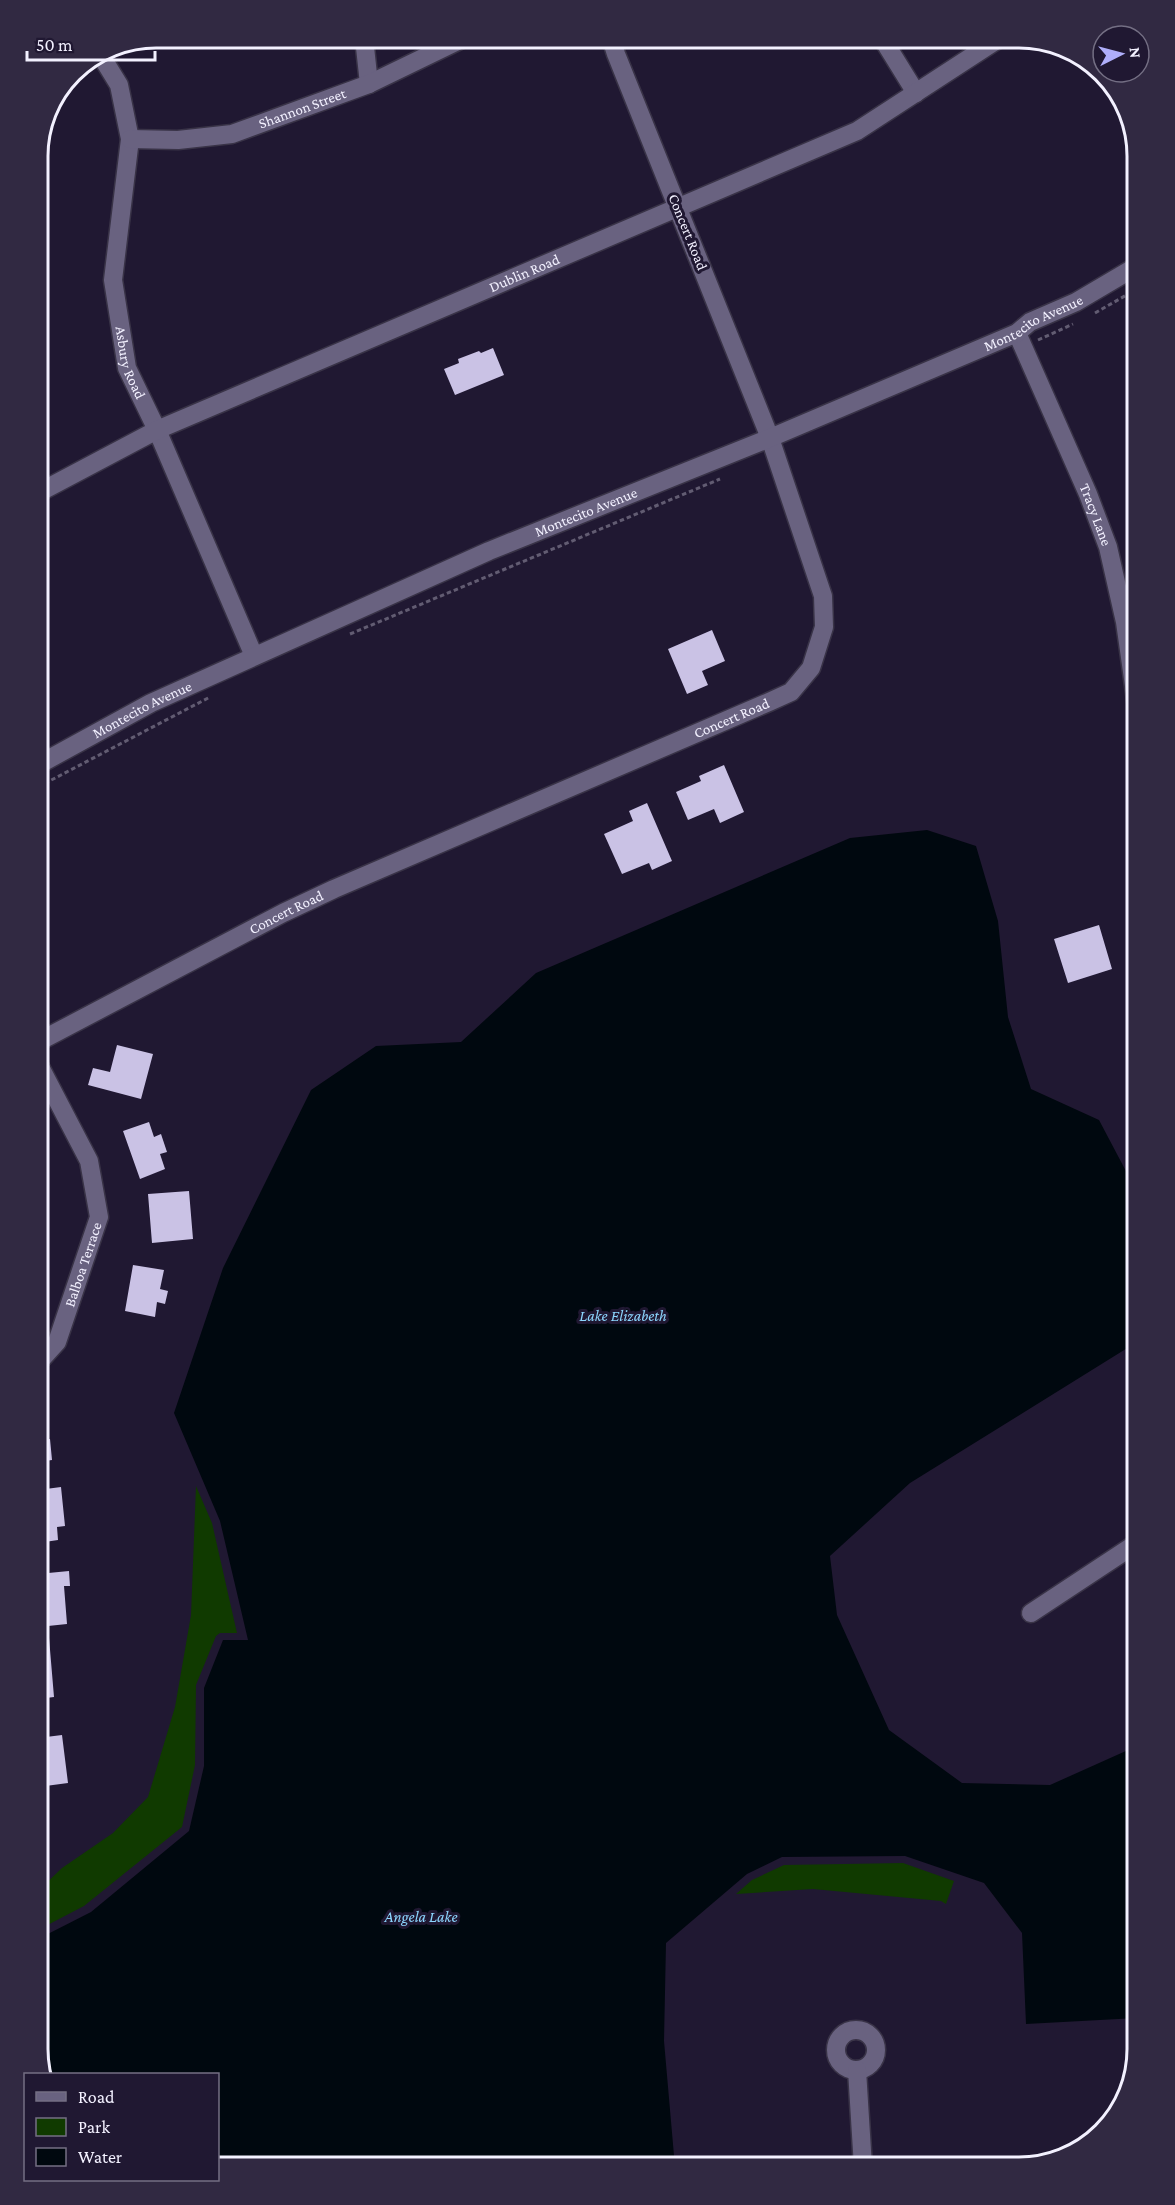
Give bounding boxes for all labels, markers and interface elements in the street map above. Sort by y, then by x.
scale bar [27,24,154,62]
north arrow [1091,24,1151,84]
text: 50 m [36,35,73,55]
text: N [1126,46,1144,59]
street label: Shannon Street [256,85,349,132]
street label: Concert Road [665,192,711,272]
street label: Dublin Road [487,251,562,295]
street label: Montecito Avenue [981,292,1086,354]
street label: Asbury Road [112,325,149,401]
street label: Tracy Lane [1076,481,1115,548]
street label: Montecito Avenue [532,484,640,540]
street label: Montecito Avenue [90,678,194,741]
street label: Concert Road [691,695,772,741]
street label: Concert Road [246,887,326,937]
street label: Balboa Terrace [61,1220,105,1309]
water label: Lake Elizabeth [579,1307,667,1324]
water label: Angela Lake [383,1908,458,1926]
legend [24,2073,219,2181]
text: Road [78,2087,115,2107]
text: Park [78,2117,110,2137]
text: Water [78,2147,123,2167]

